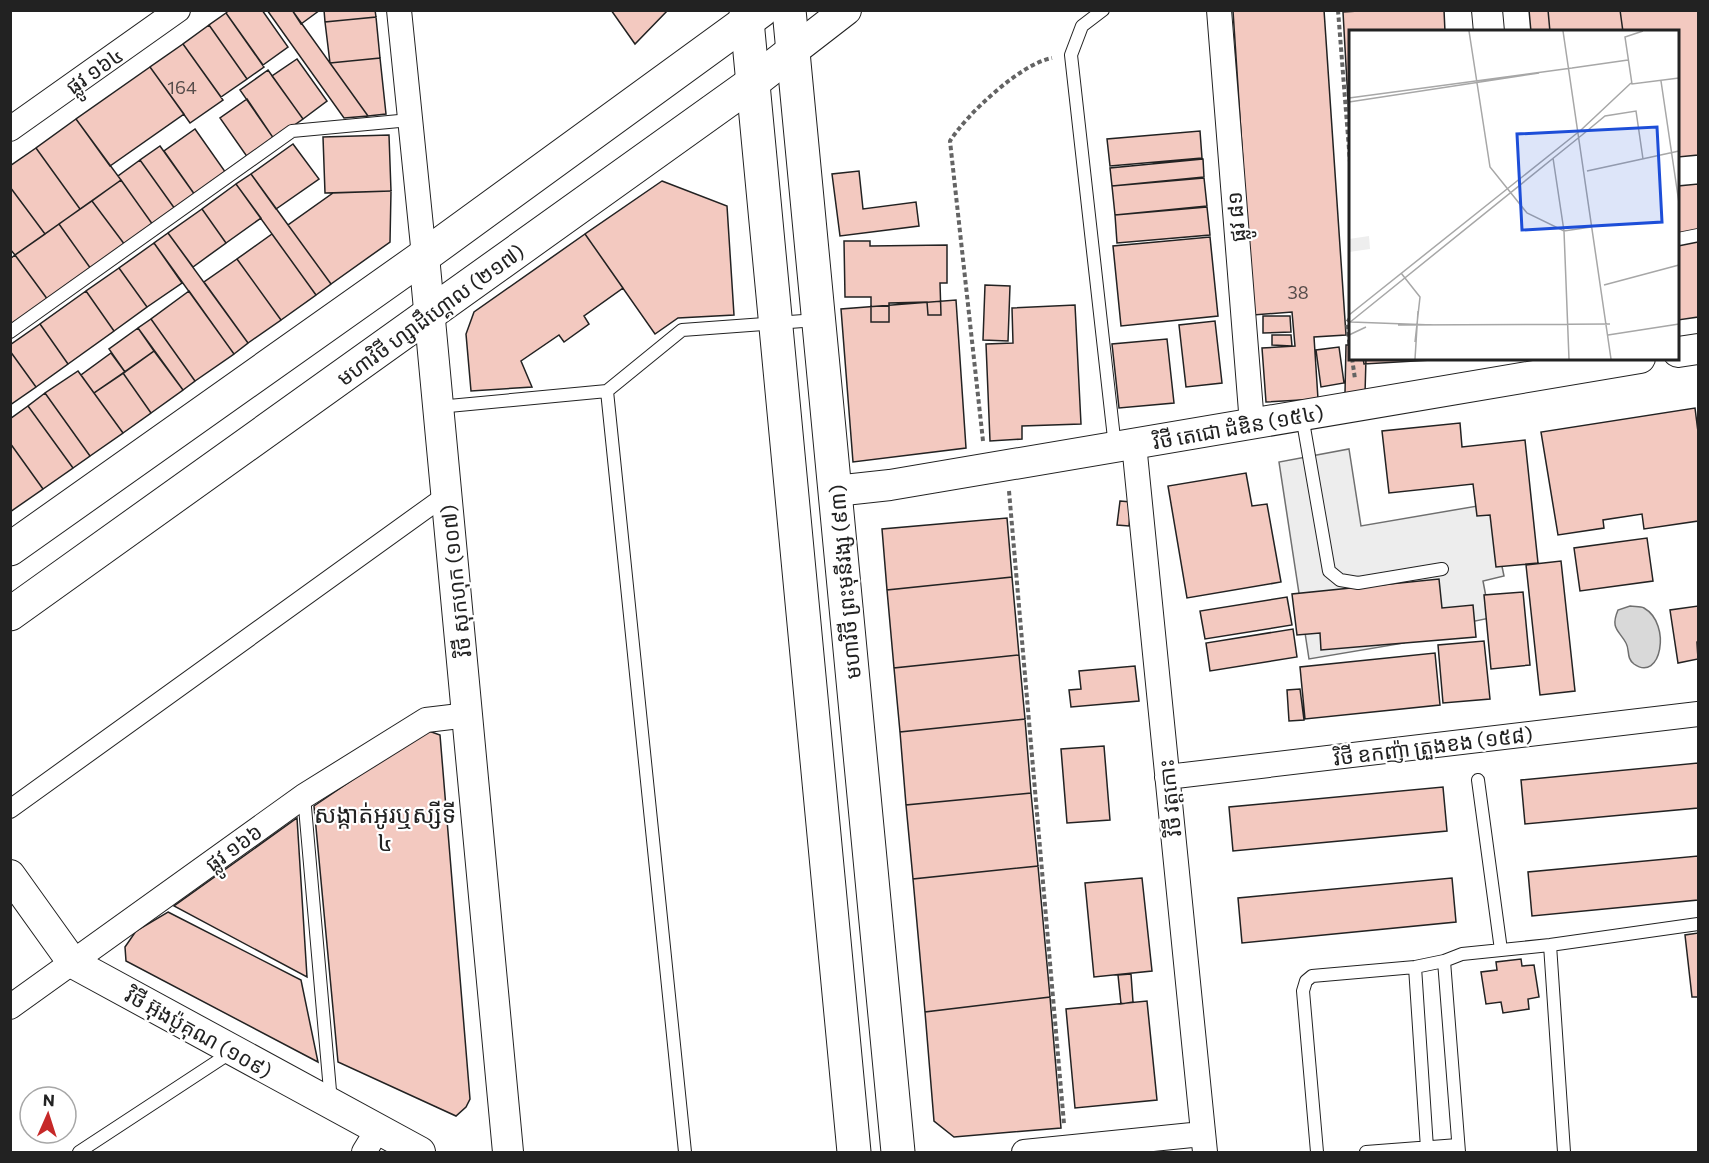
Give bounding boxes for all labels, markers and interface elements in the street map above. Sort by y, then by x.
inset map [1349,30,1679,360]
street label: ផ្លូវ ១៦៤ [61,41,132,105]
house number: 164 [167,76,197,98]
street label: ផ្លូវ ៨១ [1220,190,1258,243]
street label: មហាវិថី ហ្សាដឹហ្គោល (២១៧) [332,238,530,392]
house number: 38 [1287,281,1309,303]
street label: វិថី តេជោ ដំឌិន (១៥៤) [1150,399,1325,453]
street label: មហាវិថី ព្រះមុនីវង្ស (៩៣) [823,483,868,680]
street label: វិថី សុកហុក (១០៧) [435,503,478,659]
street label: វិថី ឧកញ៉ា ត្រួងខង (១៥៨) [1331,720,1534,772]
street label: វិថី វត្តកោះ [1152,758,1188,839]
district label: សង្កាត់អូរឬស្សីទី ៤ [314,799,456,856]
street label: ផ្លូវ ១៦៦ [200,818,271,883]
street label: វិថី អ៊ុងប៉ូគុណ (១០៩) [119,981,277,1085]
north arrow [18,1085,78,1145]
text: N [42,1090,55,1109]

